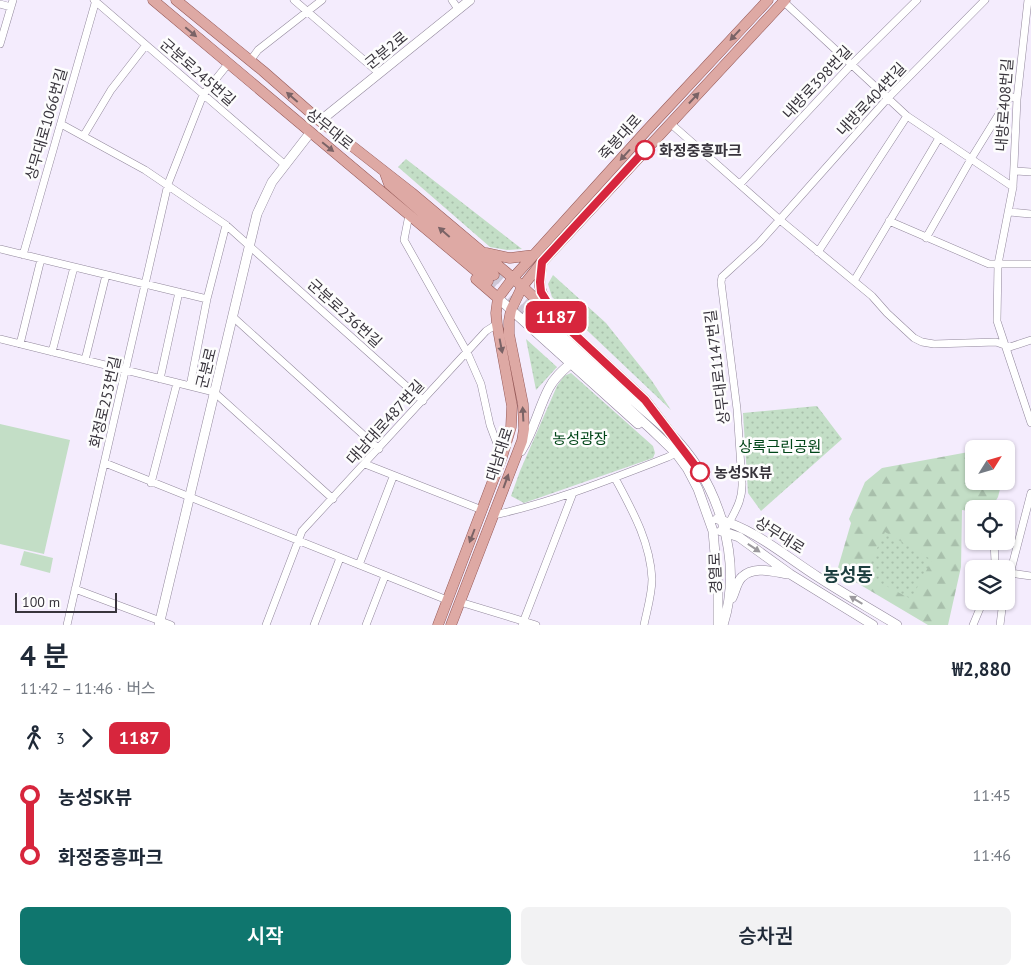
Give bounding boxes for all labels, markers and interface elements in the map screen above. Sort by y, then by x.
one-way arrow [184,26,197,37]
street label: 군분2로 [361,27,411,73]
one-way arrow [729,29,741,41]
street label: 군분로245번길 [156,34,240,110]
street label: 내방로398번길 [778,41,856,123]
street label: 내방로404번길 [832,58,910,140]
street label: 내방로408번길 [991,58,1017,152]
street label: 상무대로1066번길 [21,66,71,182]
one-way arrow [286,92,299,103]
one-way arrow [688,92,700,104]
street label: 상무대로 [303,104,357,154]
street label: 죽봉대로 [594,110,646,164]
marker: 화정중흥파크 [635,140,655,160]
place label: 화정중흥파크 [659,141,742,160]
one-way arrow [322,142,335,153]
one-way arrow [619,148,631,160]
one-way arrow [438,227,450,238]
street label: 군분로236번길 [304,275,386,351]
line badge: 1187 [521,301,591,333]
text: 1187 [536,305,576,328]
street label: 상무대로1147번길 [701,309,733,425]
one-way arrow [497,339,505,355]
street label: 군분로 [192,346,220,390]
street label: 화정로253번길 [85,354,125,450]
street label: 대남대로487번길 [342,376,428,468]
one-way arrow [519,406,527,422]
street label: 대남대로 [481,425,517,483]
park label: 농성광장 [552,429,608,448]
park label: 상록근린공원 [739,437,821,456]
north arrow [965,440,1015,490]
map controls [965,440,1015,610]
marker: 농성SK뷰 [690,462,710,482]
place label: 농성SK뷰 [714,463,773,482]
one-way arrow [503,474,510,489]
button: locate [965,500,1015,550]
street label: 상무대로 [752,512,808,558]
one-way arrow [468,528,475,543]
one-way arrow [747,543,761,553]
street label: 경열로 [705,552,725,594]
button: layers [965,560,1015,610]
district label: 농성동 [823,563,873,586]
scale bar [15,590,118,613]
text: 100 m [22,593,60,611]
one-way arrow [849,595,862,604]
text: 4 분 [20,637,69,674]
text: ₩2,880 [952,657,1011,681]
text: 11:42 – 11:46 · 버스 [20,678,156,698]
icon: walk [20,724,48,752]
icon: forward [73,724,101,752]
text: 1187 [119,726,160,749]
text: 3 [56,728,65,748]
text: 농성SK뷰 [58,785,132,809]
text: 11:45 [973,785,1011,805]
text: 화정중흥파크 [58,845,163,869]
text: 11:46 [973,845,1011,865]
button: 시작 [20,907,511,965]
button: 승차권 [521,907,1011,965]

